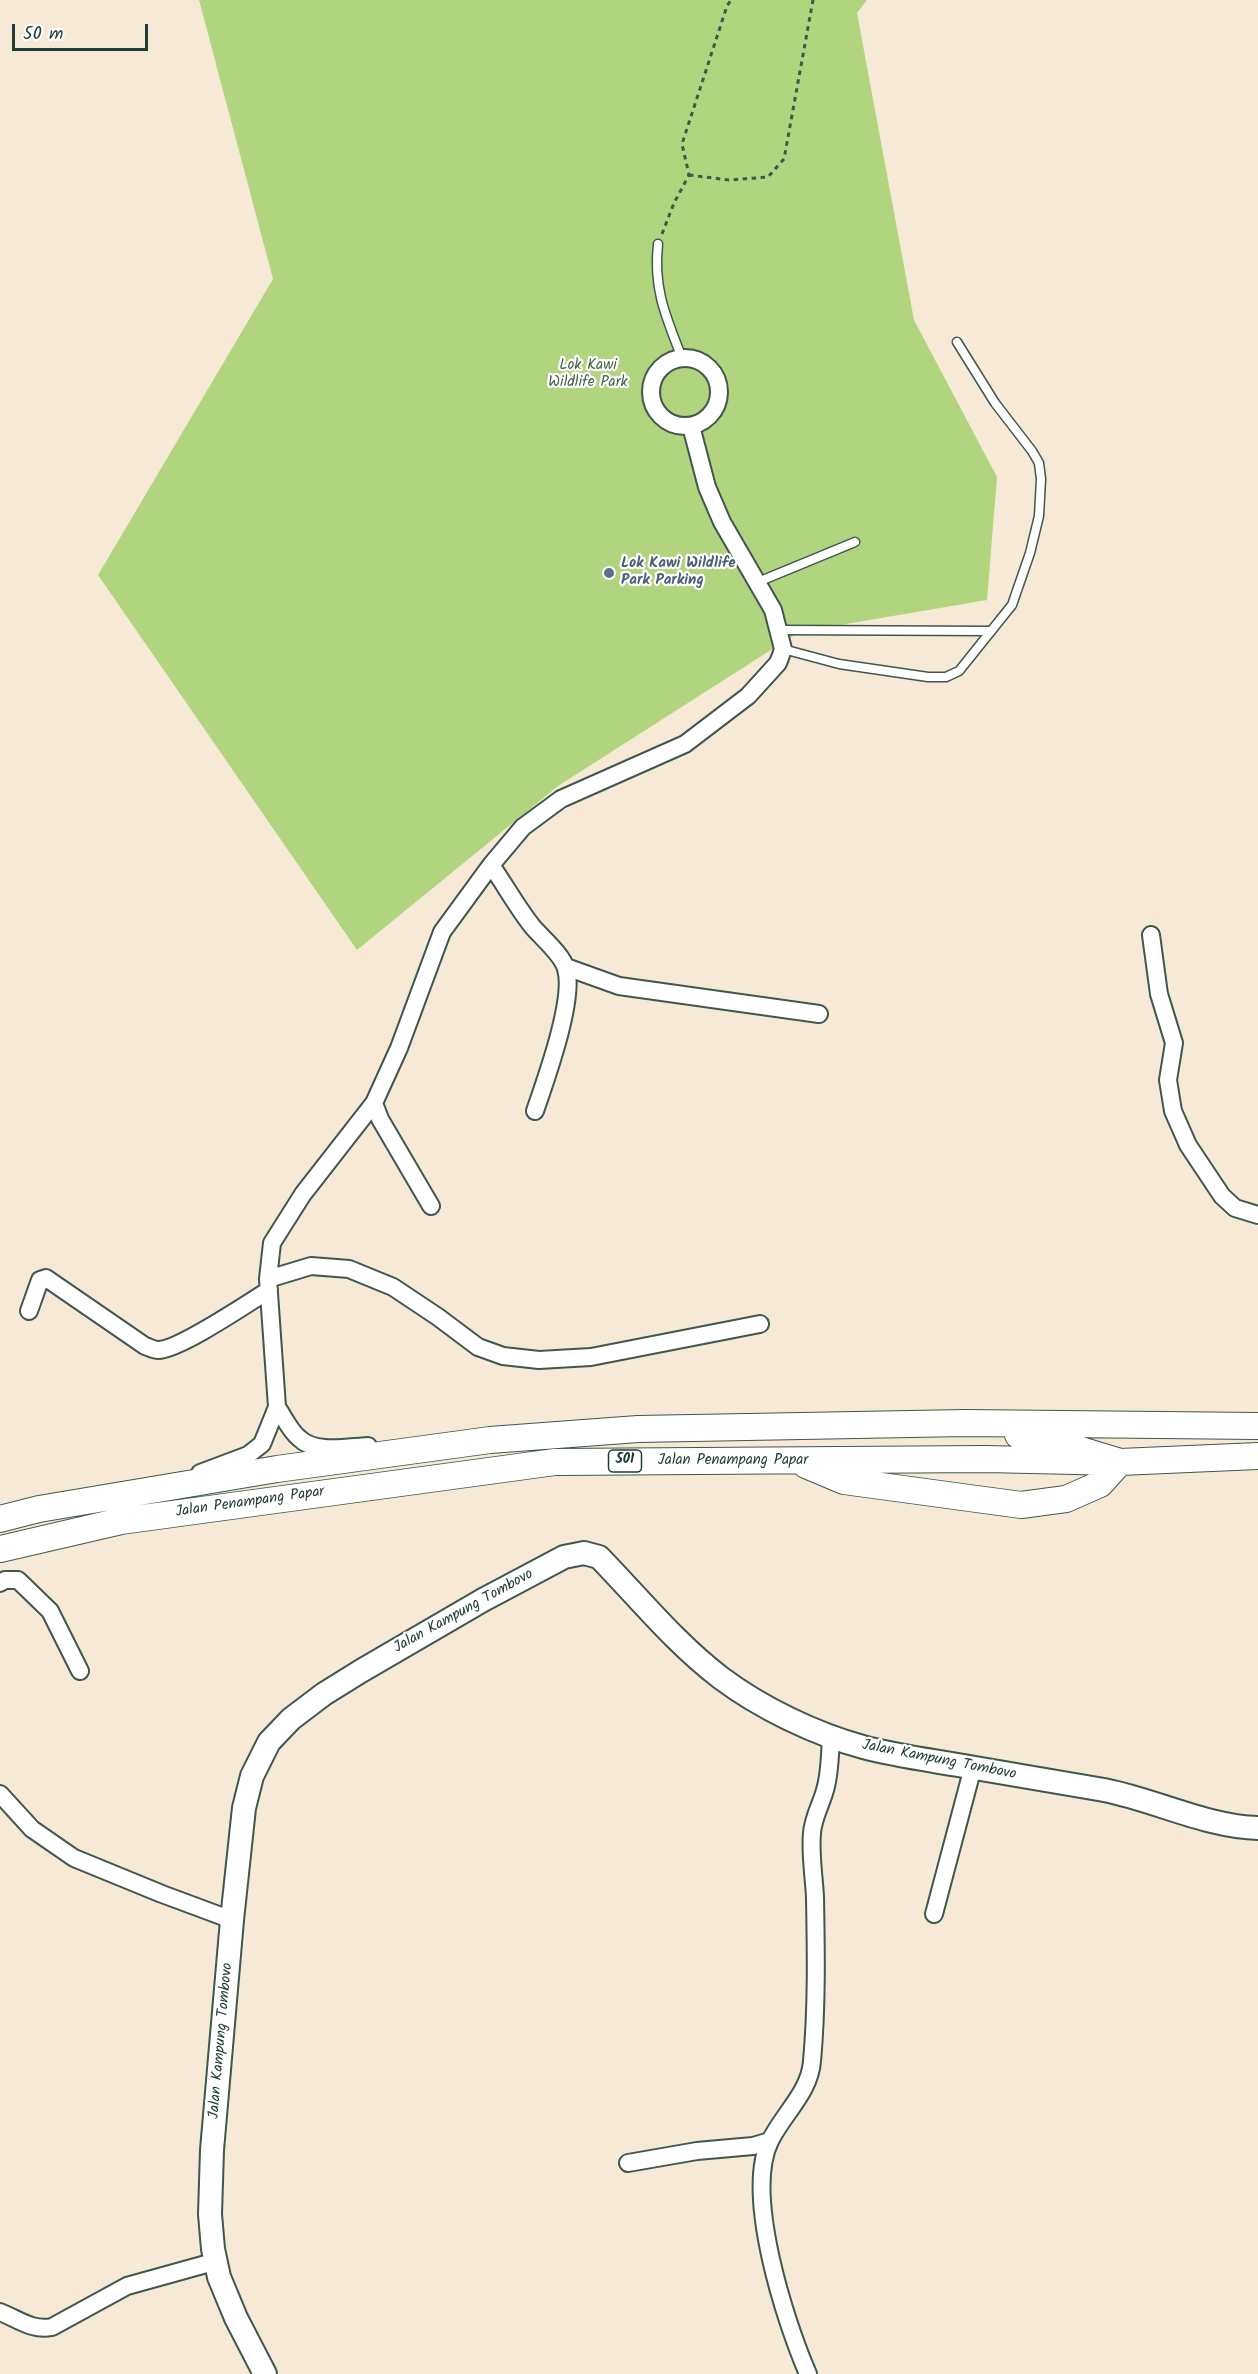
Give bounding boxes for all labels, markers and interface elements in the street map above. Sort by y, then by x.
scale bar [15,12,152,50]
text: 50 m [23,20,63,49]
park label: Lok Kawi Wildlife Park [548,357,628,392]
place label: Lok Kawi Wildlife Park Parking [621,555,736,590]
marker: Lok Kawi Wildlife Park Parking [602,566,616,580]
road number: 501 [608,1450,642,1472]
street label: Jalan Penampang Papar [658,1452,808,1470]
street label: Jalan Penampang Papar [174,1484,326,1522]
street label: Jalan Kampung Tombovo [391,1566,537,1658]
street label: Jalan Kampung Tombovo [860,1737,1018,1785]
street label: Jalan Kampung Tombovo [206,1962,238,2120]

